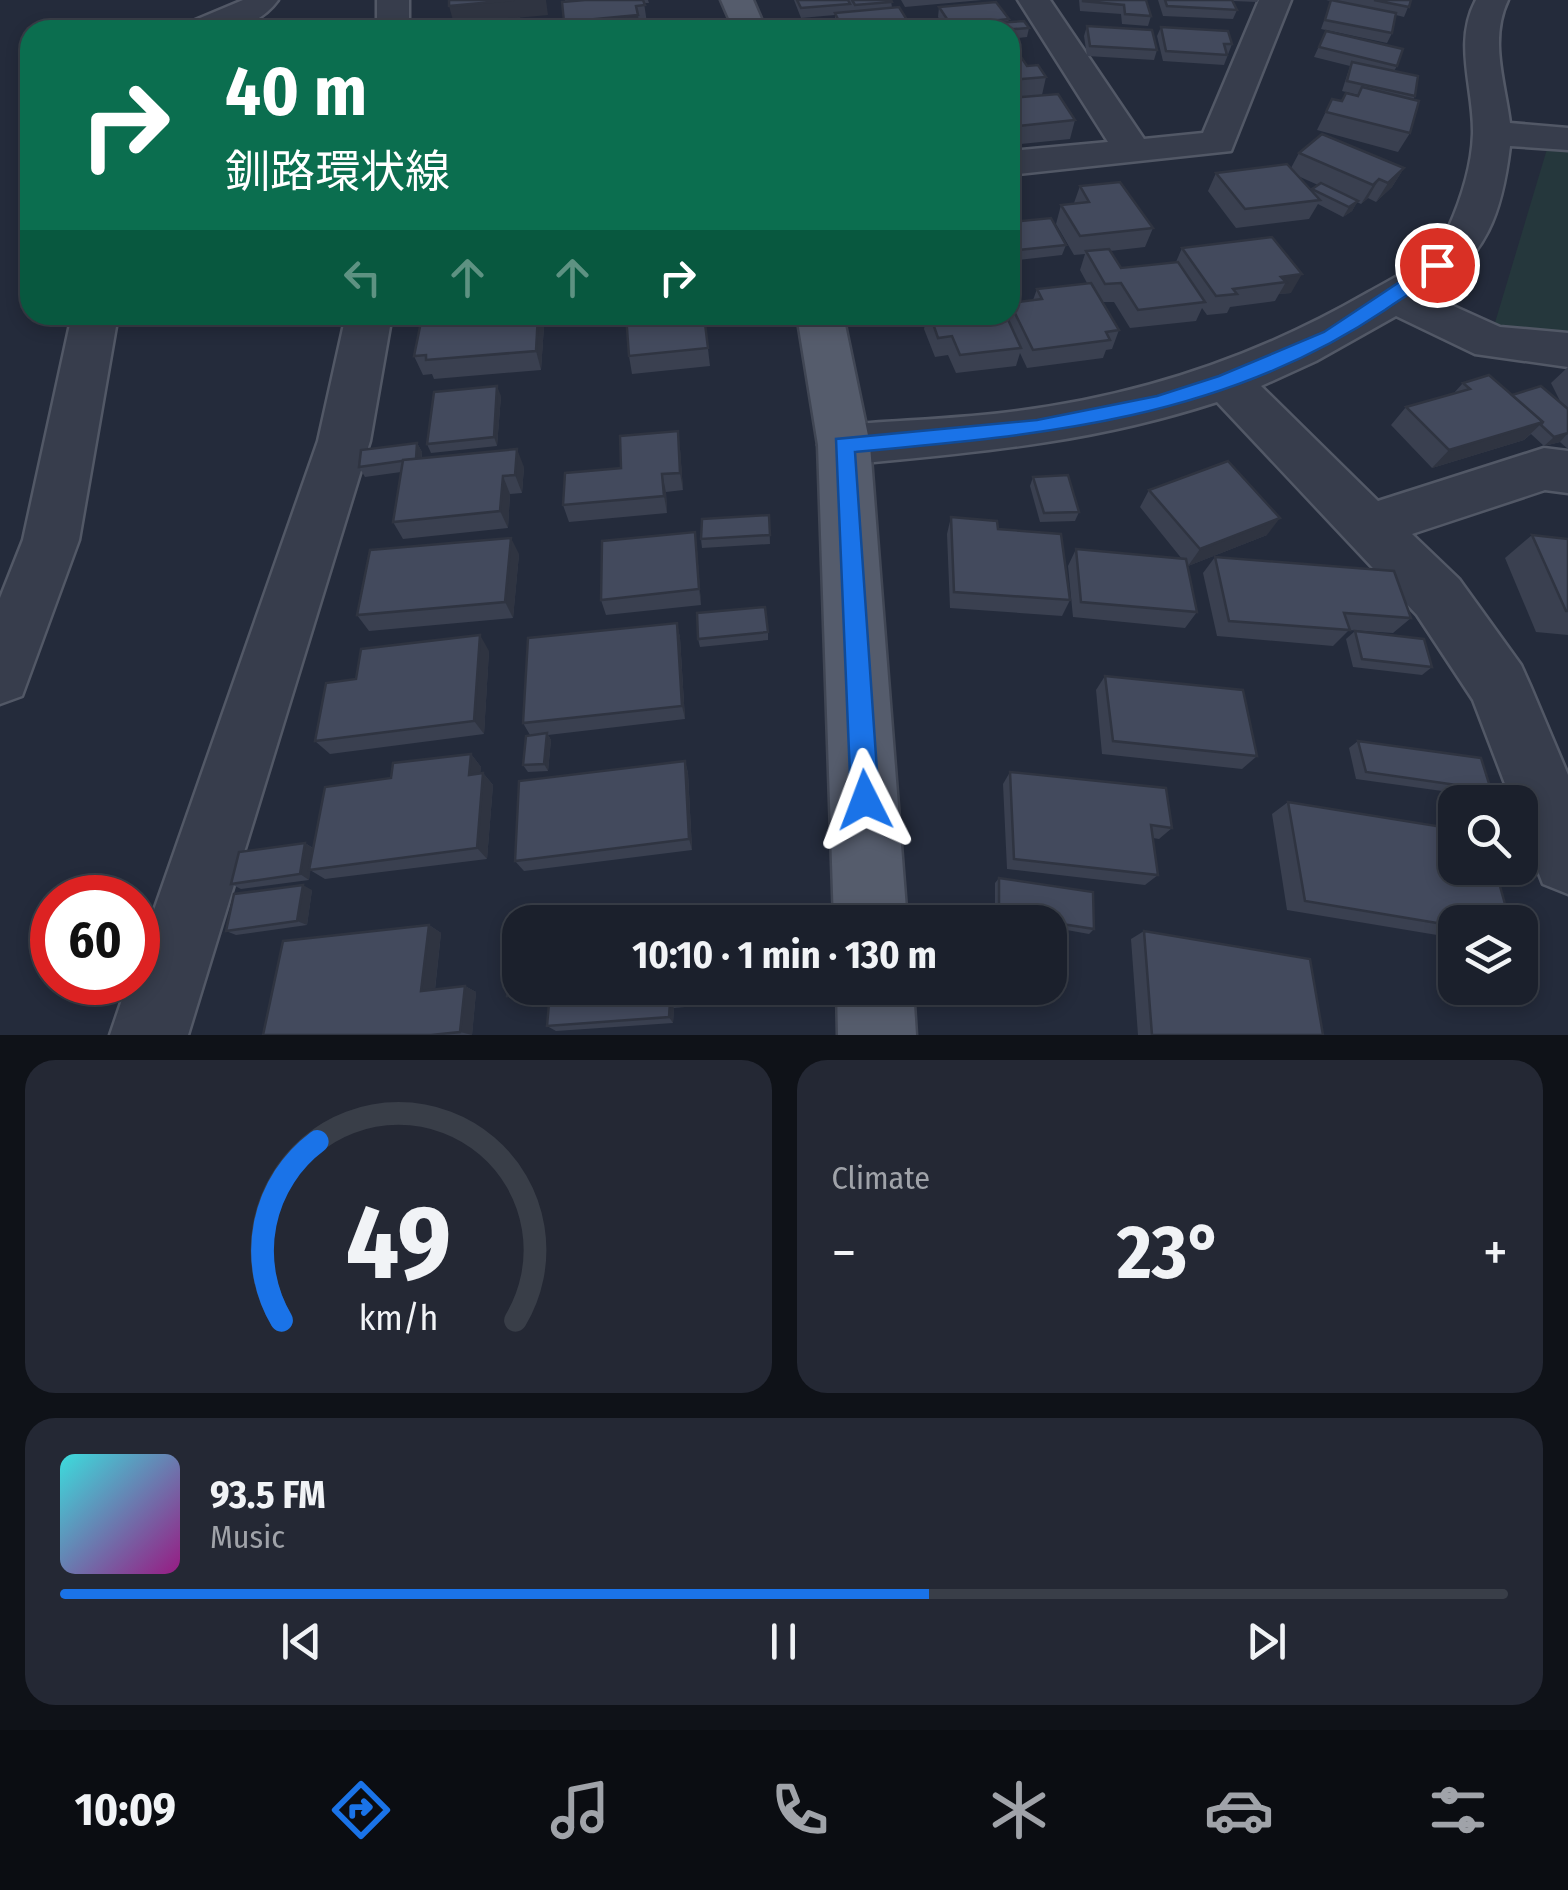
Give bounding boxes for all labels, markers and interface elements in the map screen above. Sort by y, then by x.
text: 40 m [225,50,367,134]
icon: right [60,60,190,190]
text: 釧路環状線 [225,145,450,199]
pin [1395,223,1480,308]
icon: arrive [1410,238,1465,293]
icon: left [335,250,390,305]
icon: ahead [440,250,495,305]
icon: ahead [545,250,600,305]
icon: right [650,250,705,305]
position arrow [813,748,917,852]
map controls [1438,785,1538,1005]
button: search [1438,785,1538,885]
speed limit sign: 60 [30,875,160,1005]
button: layers [1438,905,1538,1005]
text: 10:10 · 1 min · 130 m [632,932,937,978]
text: Climate [832,1159,930,1197]
text: 49 [346,1181,451,1306]
text: 23° [1117,1208,1222,1298]
text: − [832,1220,856,1286]
text: + [1483,1220,1508,1286]
text: km/h [358,1297,438,1339]
text: 93.5 FM [210,1472,326,1518]
text: Music [210,1518,285,1556]
icon: previous [274,1614,329,1669]
icon: pause [756,1614,811,1669]
icon: next [1239,1614,1294,1669]
icon: directions [326,1775,396,1845]
icon: music [545,1775,615,1845]
icon: phone [765,1775,835,1845]
icon: climate [984,1775,1054,1845]
icon: car [1204,1775,1274,1845]
icon: filters [1423,1775,1493,1845]
text: 10:09 [75,1783,176,1837]

